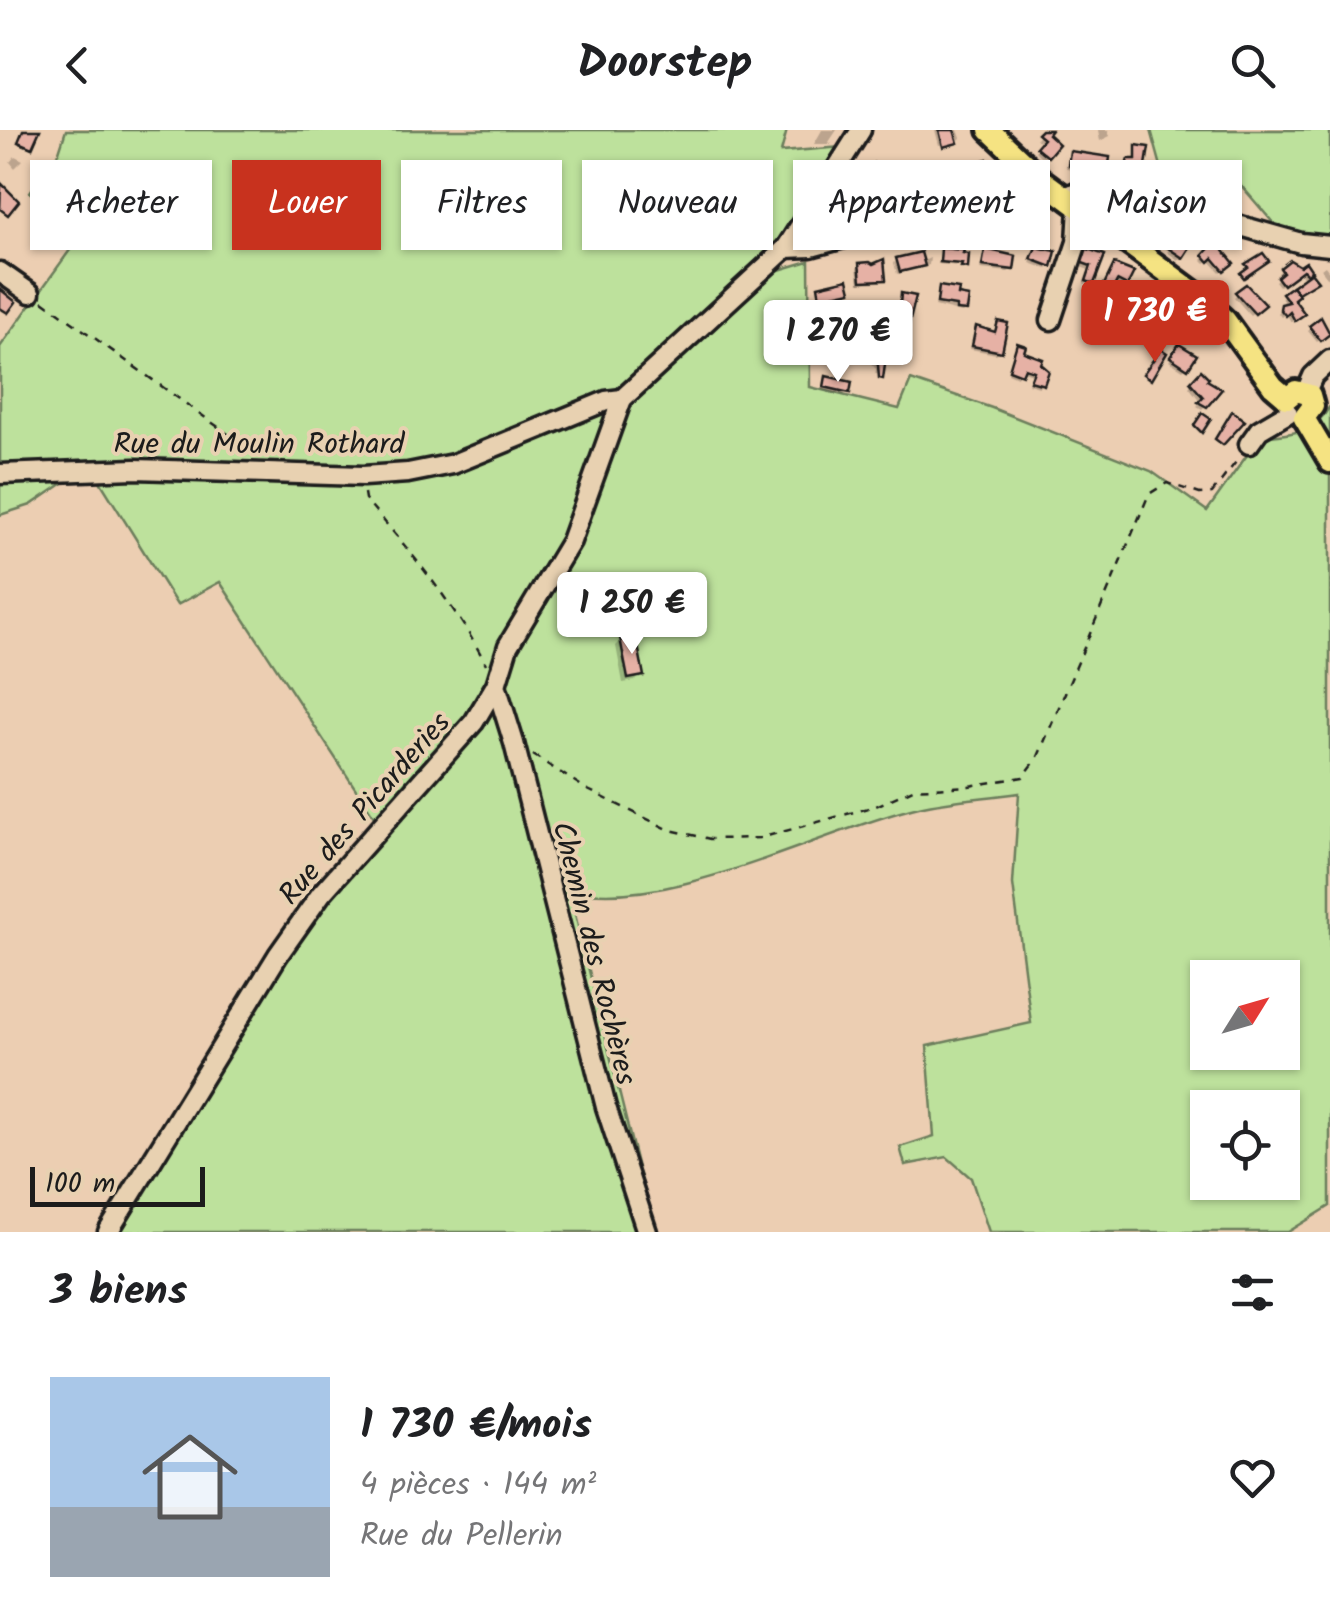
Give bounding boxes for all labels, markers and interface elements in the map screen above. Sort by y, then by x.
text: Doorstep [578,29,752,101]
icon: back [50,38,105,93]
icon: search [1225,38,1280,93]
chip: Acheter [30,160,212,250]
chip: Louer [232,160,381,250]
chip: Filtres [401,160,562,250]
chip: Nouveau [582,160,773,250]
chip: Appartement [793,160,1050,250]
chip: Maison [1070,160,1242,250]
pin: 1 730 € [1063,280,1247,365]
text: 1 730 € [1103,287,1207,338]
pin: 1 270 € [746,300,930,385]
text: 1 270 € [786,307,890,358]
street label: Rue du Moulin Rothard [114,421,405,469]
pin: 1 250 € [540,572,724,657]
text: 1 250 € [579,579,685,630]
street label: Rue des Picarderies [268,702,464,917]
street label: Chemin des Rochères [537,817,649,1090]
north arrow [1190,960,1300,1070]
map controls [1190,960,1300,1200]
button: locate [1190,1090,1300,1200]
scale bar [30,1162,205,1206]
text: 100 m [45,1162,115,1207]
text: 3 biens [50,1259,187,1326]
icon: filters [1225,1265,1280,1320]
text: 1 730 €/mois [360,1393,592,1460]
icon: home [130,1417,250,1537]
icon: heart [1225,1450,1280,1505]
text: 4 pièces · 144 m² [360,1460,596,1511]
text: Rue du Pellerin [360,1511,563,1562]

